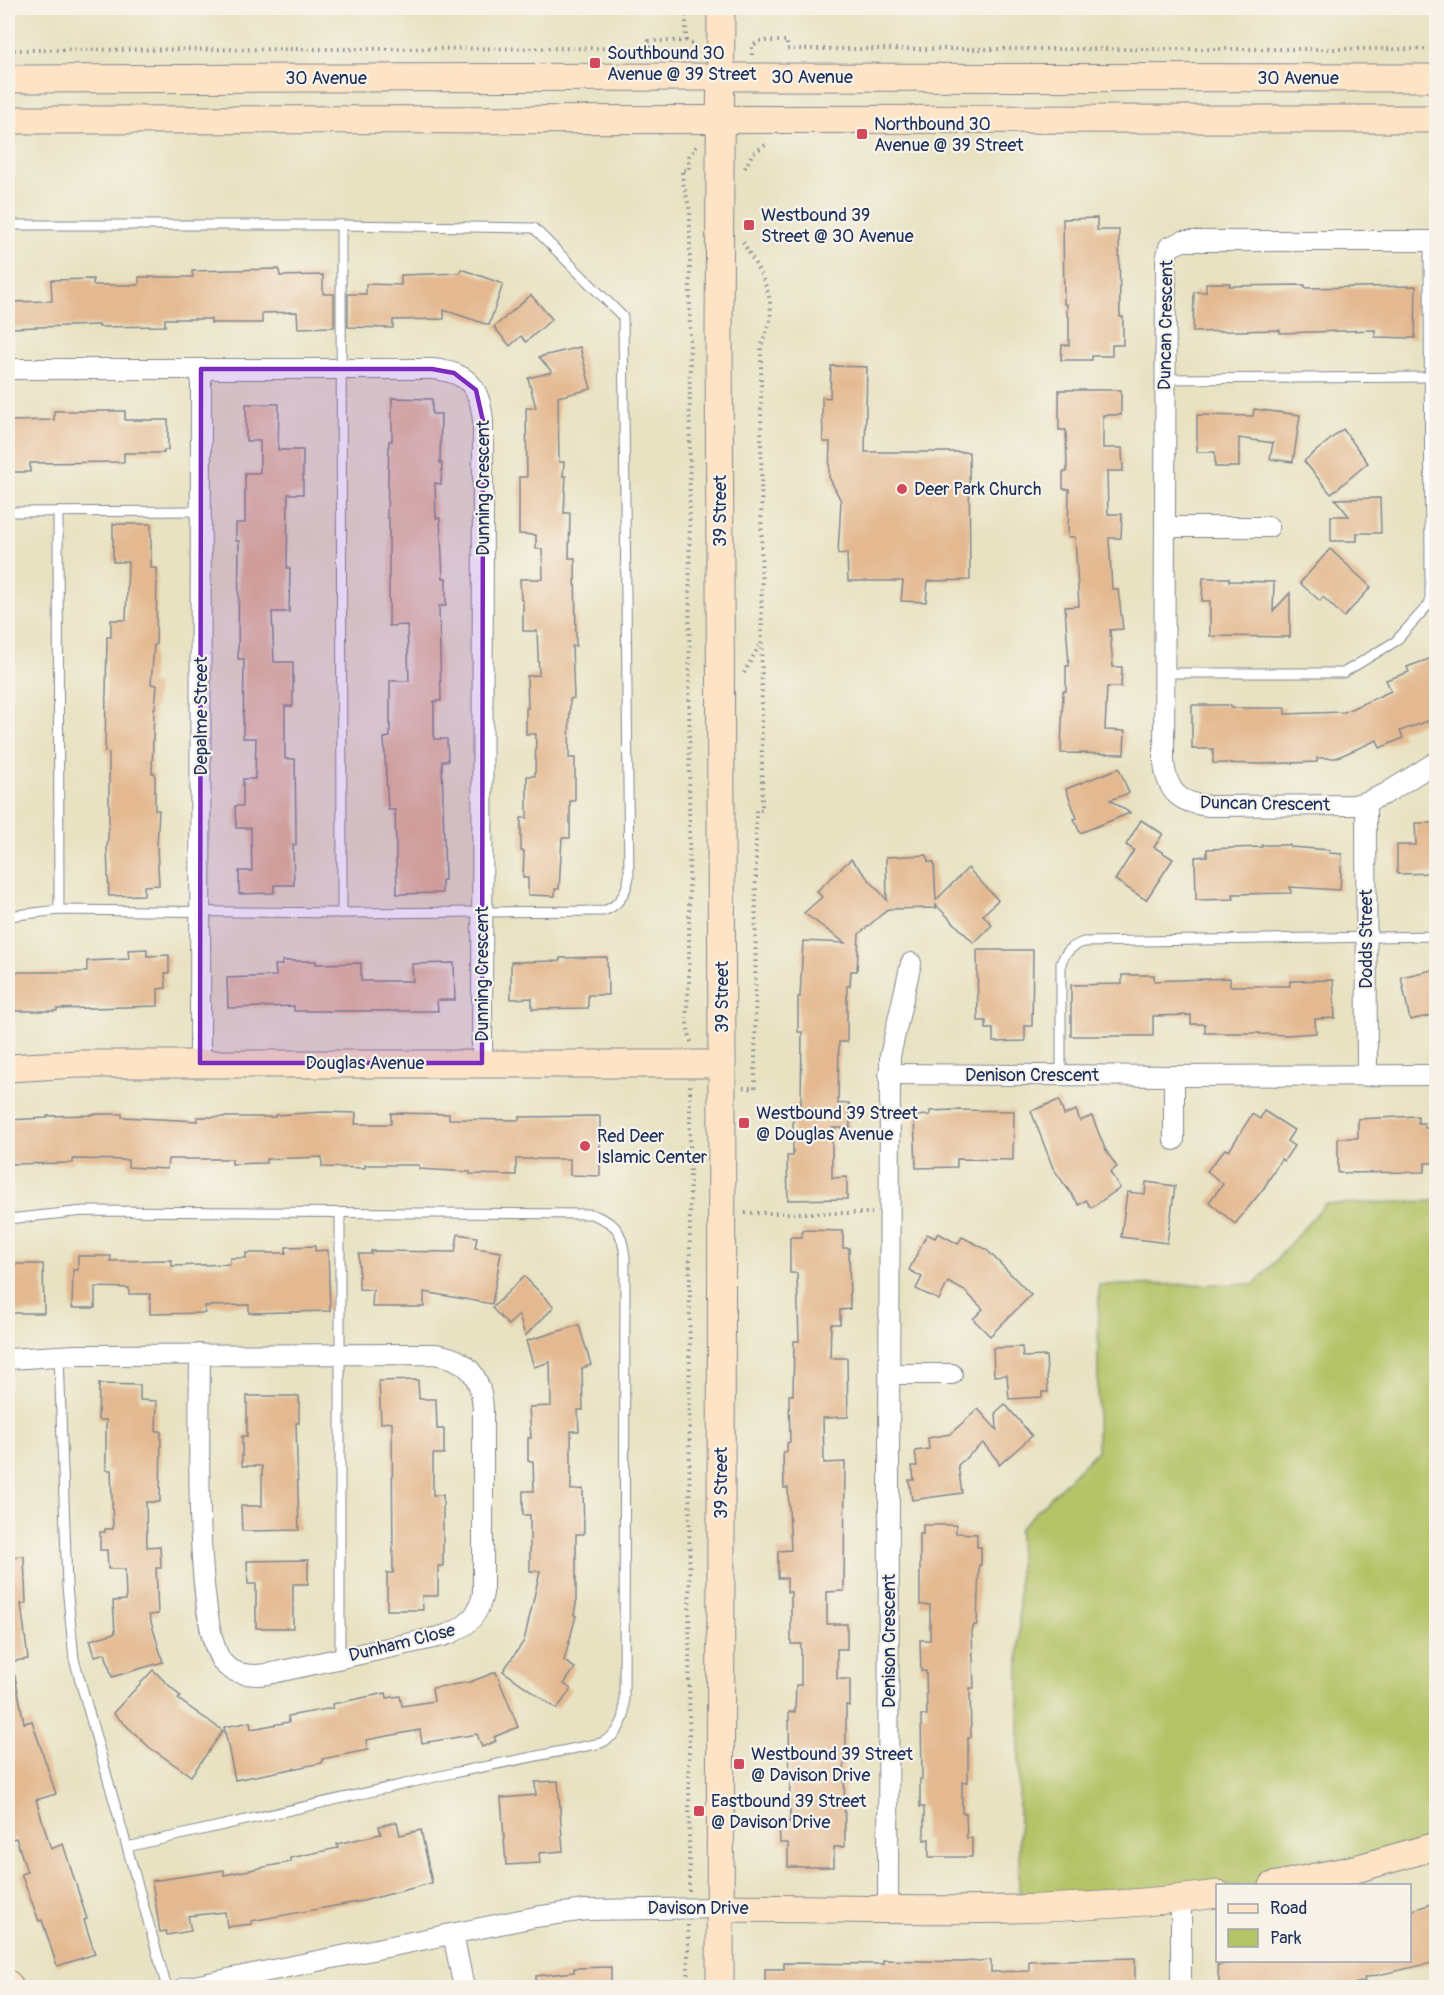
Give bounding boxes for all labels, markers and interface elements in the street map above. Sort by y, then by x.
place label: Southbound 30 Avenue @ 39 Street [607,42,757,86]
marker: Southbound 30 Avenue @ 39 Street [588,56,602,70]
street label: 30 Avenue [771,66,853,89]
street label: 30 Avenue [285,67,367,90]
street label: 30 Avenue [1257,67,1339,90]
place label: Northbound 30 Avenue @ 39 Street [874,113,1024,157]
marker: Northbound 30 Avenue @ 39 Street [855,127,869,141]
place label: Westbound 39 Street @ 30 Avenue [761,204,914,248]
marker: Westbound 39 Street @ 30 Avenue [742,218,756,232]
street label: Duncan Crescent [1153,259,1179,390]
street label: Dunning Crescent [472,419,495,556]
street label: 39 Street [709,474,732,547]
place label: Deer Park Church [914,478,1041,501]
marker: Deer Park Church [895,482,909,496]
street label: Depalme Street [190,656,213,775]
street label: Duncan Crescent [1200,791,1331,817]
street label: Dodds Street [1355,889,1378,989]
street label: Dunning Crescent [471,905,494,1042]
street label: 39 Street [711,960,734,1033]
street label: Douglas Avenue [306,1052,425,1075]
street label: Denison Crescent [965,1064,1100,1087]
place label: Westbound 39 Street @ Douglas Avenue [756,1102,919,1146]
marker: Westbound 39 Street @ Douglas Avenue [737,1116,751,1130]
place label: Red Deer Islamic Center [597,1125,708,1169]
marker: Red Deer Islamic Center [578,1139,592,1153]
street label: 39 Street [710,1446,733,1519]
street label: Denison Crescent [878,1573,901,1708]
street label: Dunham Close [346,1619,458,1667]
place label: Westbound 39 Street @ Davison Drive [751,1743,914,1787]
marker: Westbound 39 Street @ Davison Drive [732,1757,746,1771]
place label: Eastbound 39 Street @ Davison Drive [711,1790,867,1834]
marker: Eastbound 39 Street @ Davison Drive [692,1804,706,1818]
legend [1216,1884,1411,1962]
street label: Davison Drive [647,1897,749,1920]
text: Road [1270,1897,1307,1920]
text: Park [1270,1927,1302,1950]

